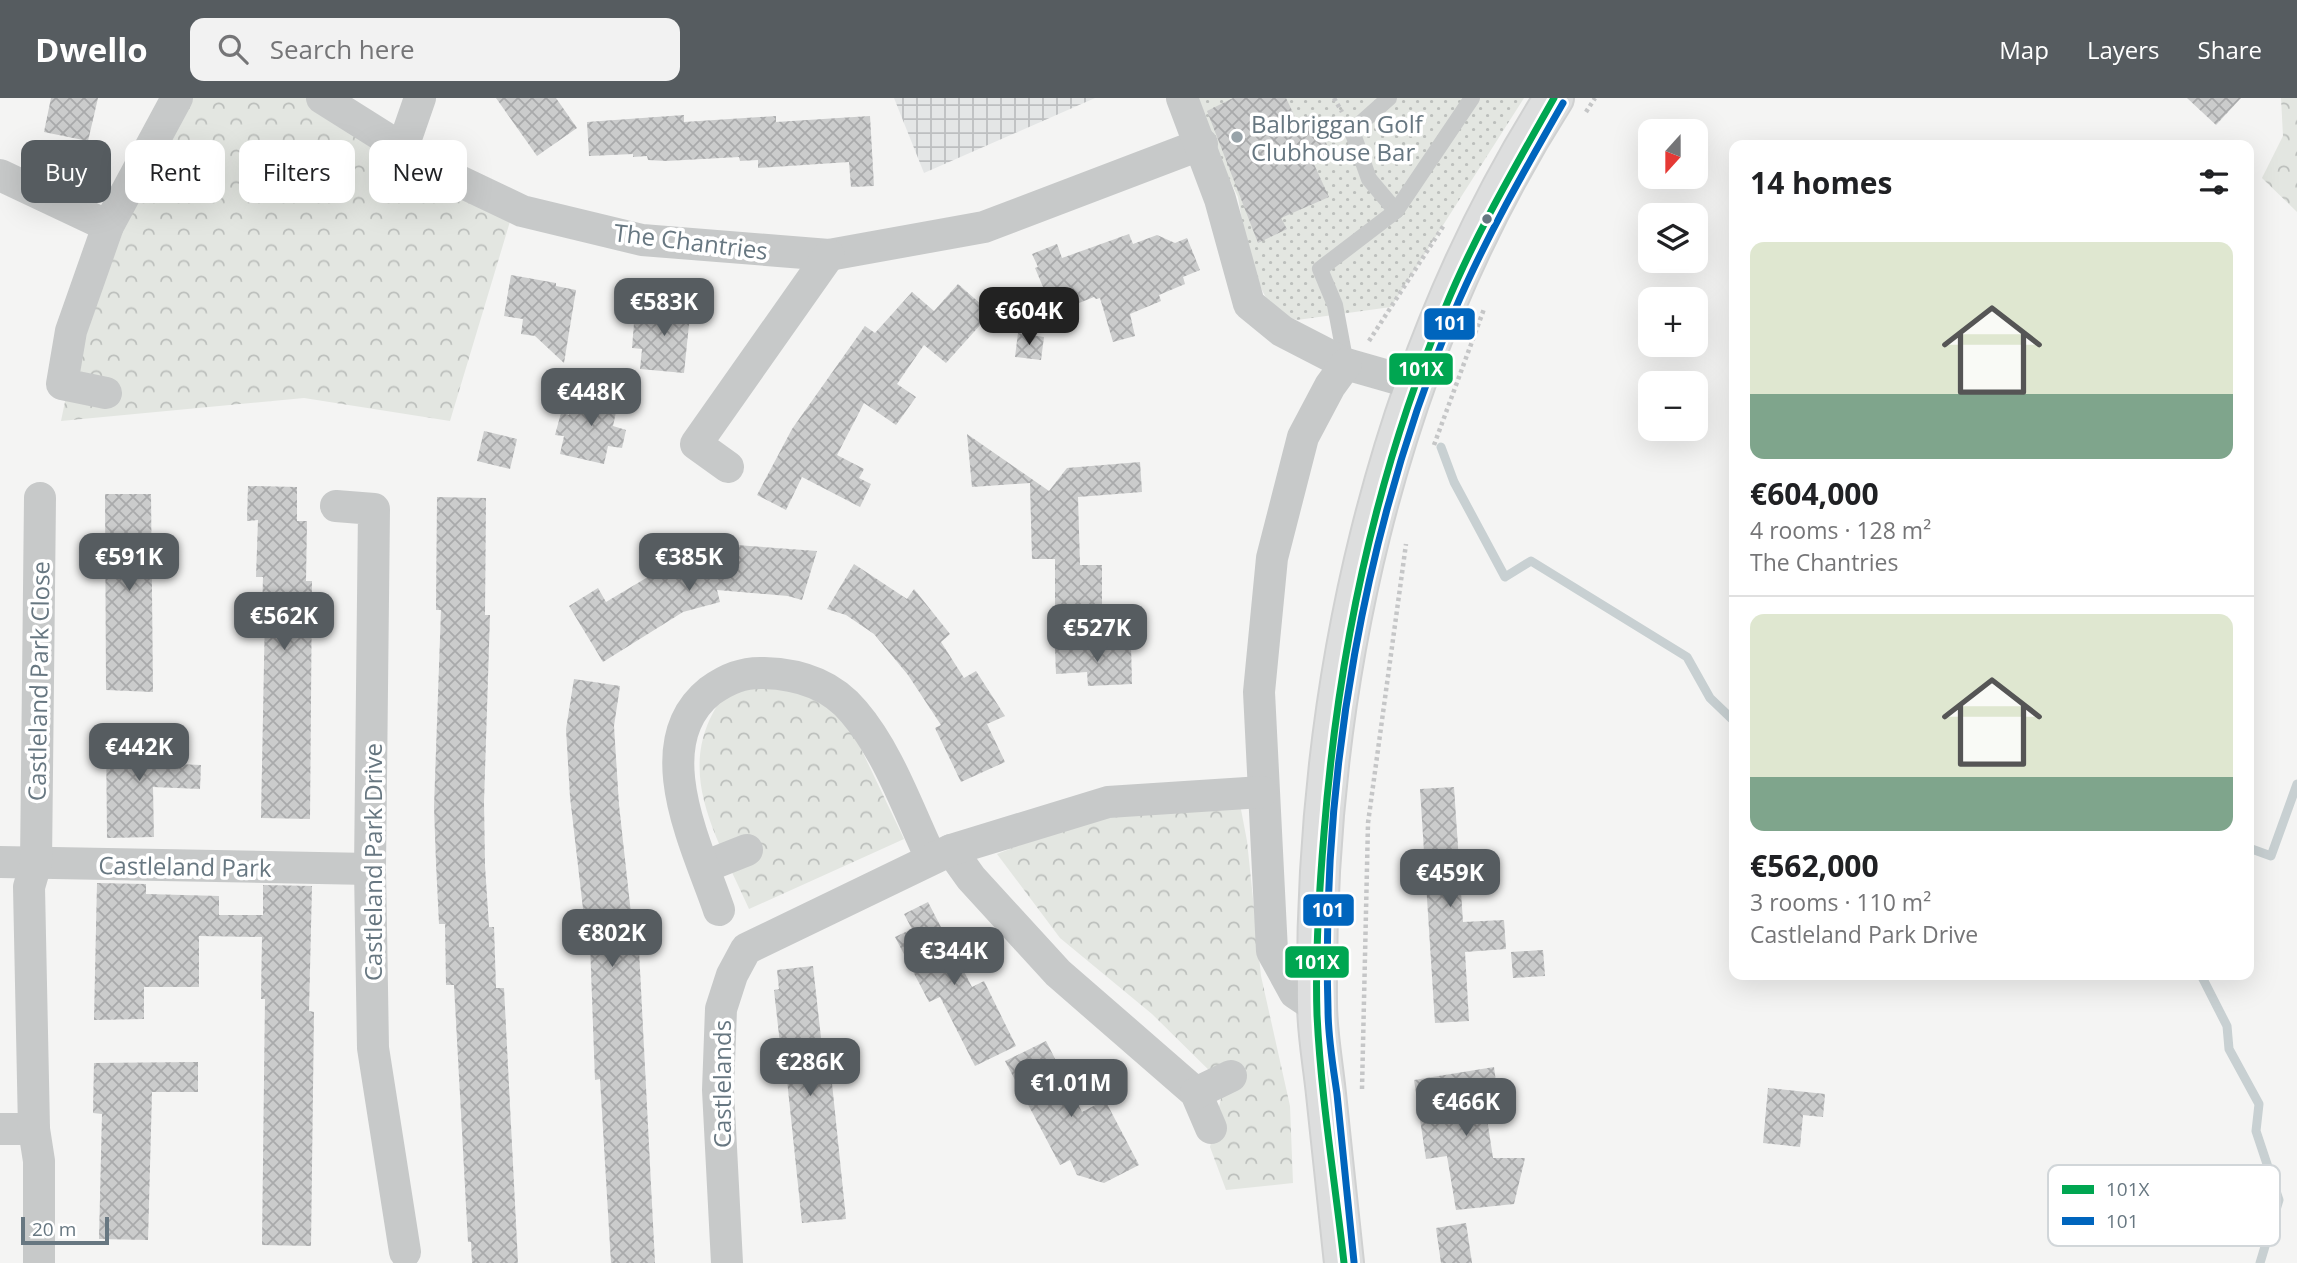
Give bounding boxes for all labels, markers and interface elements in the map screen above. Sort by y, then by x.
search box [190,18,680,81]
text: Dwello [35,27,148,72]
icon: search [214,30,252,68]
text: Search here [270,31,415,67]
text: Map [1999,33,2049,66]
text: Layers [2087,33,2160,66]
text: Share [2198,33,2262,66]
place label: Balbriggan Golf Clubhouse Bar [1251,107,1425,168]
north arrow [1638,119,1708,189]
map controls [1638,119,1708,441]
marker: Balbriggan Golf Clubhouse Bar [1229,129,1245,145]
chip: Buy [21,140,111,203]
chip: Rent [125,140,225,203]
chip: Filters [239,140,355,203]
chip: New [369,140,467,203]
text: 14 homes [1750,162,1893,203]
icon: filters [2195,163,2233,201]
button: layers [1638,203,1708,273]
unlabelled marker [1480,212,1494,226]
street label: The Chantries [612,215,770,267]
pin: €583K [615,278,713,338]
text: €583K [630,285,698,317]
button: + [1638,287,1708,357]
icon: home [1929,287,2055,413]
pin: €604K [980,288,1078,347]
text: €604K [995,294,1063,326]
line badge: 101 [1423,307,1476,341]
text: 101 [1434,310,1466,336]
line badge: 101X [1388,352,1454,386]
text: 101X [1398,356,1444,382]
pin: €448K [542,368,640,428]
button: − [1638,371,1708,441]
text: €448K [557,375,625,407]
text: €604,000 [1750,473,1879,514]
text: 4 rooms · 128 m² [1750,514,1931,546]
pin: €591K [80,533,178,593]
pin: €385K [640,533,738,593]
text: €591K [95,540,163,572]
text: €385K [655,540,723,572]
text: The Chantries [1750,546,1898,578]
street label: Castleland Park Close [19,561,57,801]
pin: €562K [235,592,333,652]
text: €562K [250,599,318,631]
pin: €527K [1048,604,1146,664]
text: €527K [1063,611,1131,643]
icon: home [1929,659,2055,785]
pin: €442K [90,724,188,783]
text: €442K [105,730,173,762]
street label: Castleland Park Drive [356,743,389,981]
text: €562,000 [1750,845,1879,886]
street label: Castleland Park [98,848,272,884]
pin: €459K [1401,850,1499,909]
text: €459K [1416,856,1484,888]
text: 3 rooms · 110 m² [1750,886,1931,918]
line badge: 101 [1302,893,1355,927]
text: 101 [1312,897,1344,923]
pin: €802K [563,910,661,969]
text: €802K [578,916,646,948]
text: Castleland Park Drive [1750,918,1978,950]
pin: €344K [905,928,1003,987]
text: €344K [920,934,988,966]
line badge: 101X [1284,945,1350,979]
text: 101X [1294,949,1340,975]
street label: Castlelands [705,1020,738,1148]
pin: €286K [761,1038,859,1098]
text: €286K [776,1045,844,1077]
pin: €1.01M [1014,1060,1128,1119]
text: €1.01M [1031,1066,1111,1098]
pin: €466K [1417,1079,1515,1138]
text: €466K [1432,1085,1500,1117]
legend [2048,1165,2280,1246]
text: 101X [2106,1176,2150,1202]
text: 101 [2106,1208,2139,1234]
scale bar [21,1214,108,1246]
text: 20 m [32,1216,76,1242]

